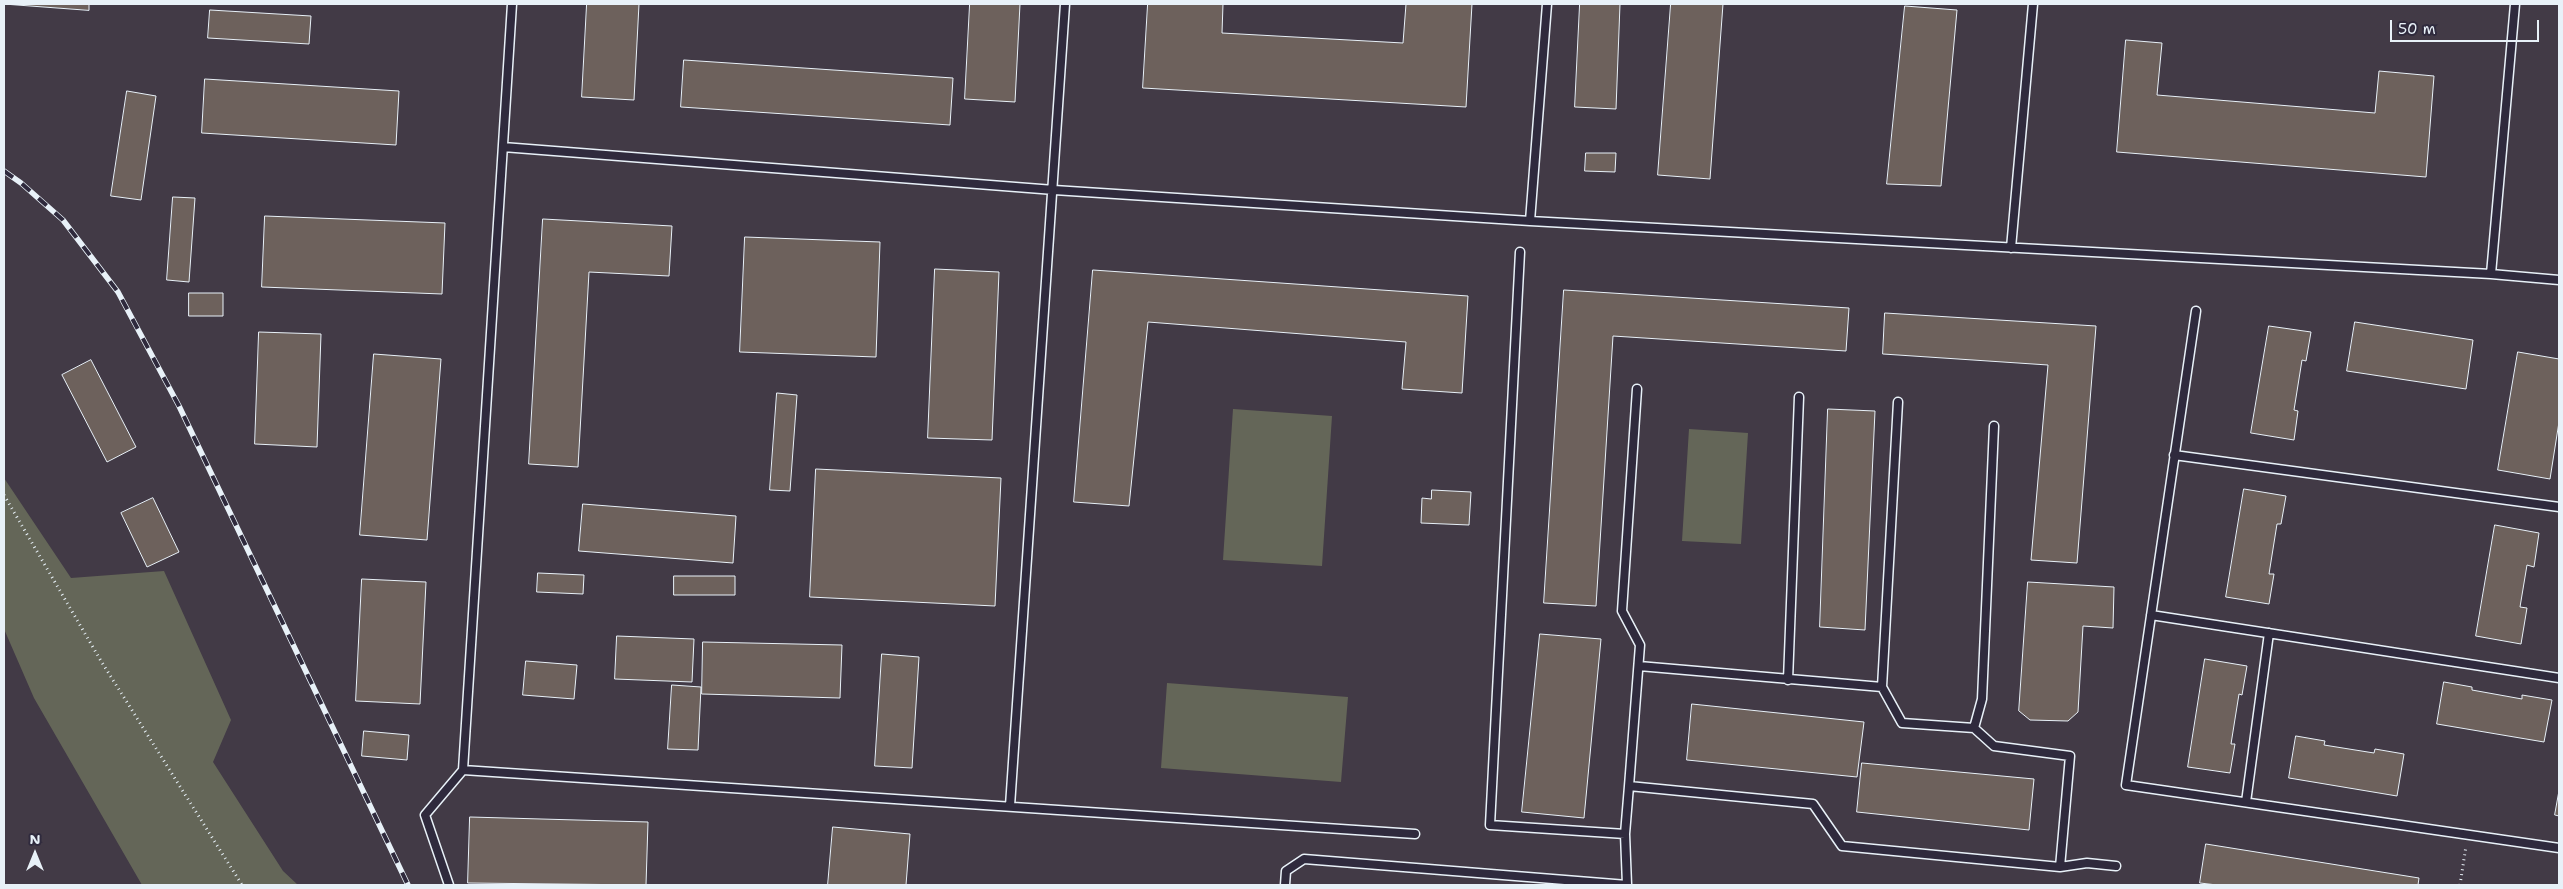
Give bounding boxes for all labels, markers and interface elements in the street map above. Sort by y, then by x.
scale bar [2393,10,2542,42]
text: 50 m [2398,19,2436,39]
north arrow [10,829,60,879]
text: N [29,830,41,848]

